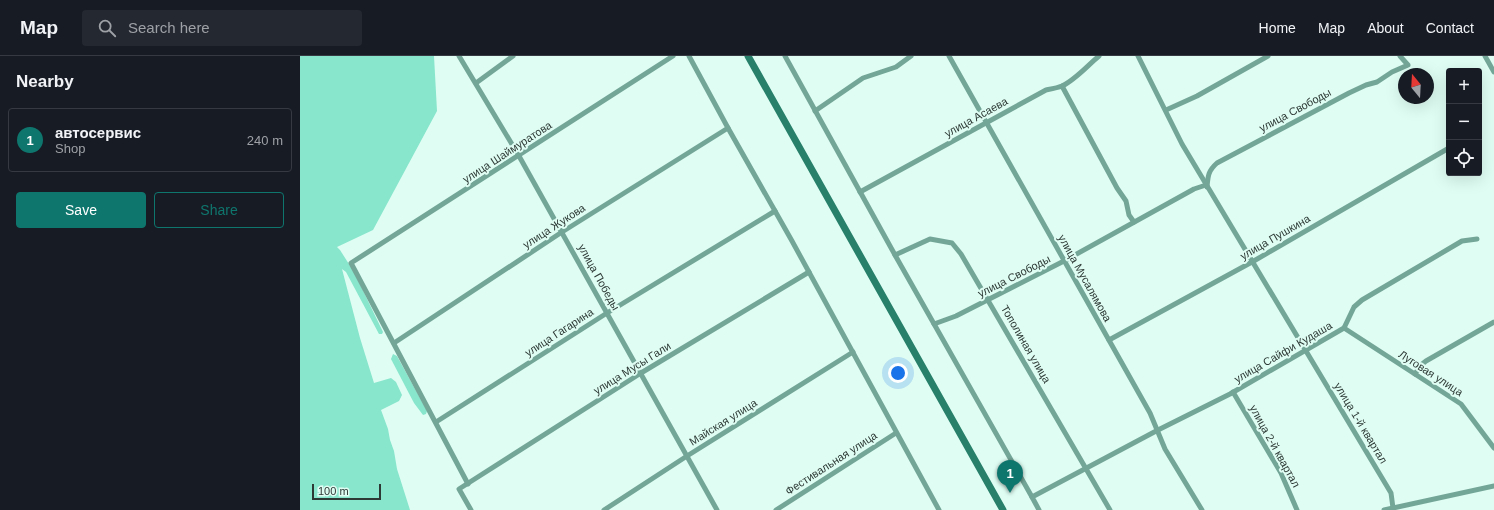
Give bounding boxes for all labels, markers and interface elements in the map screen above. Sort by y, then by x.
search box [82,10,362,46]
text: Map [20,17,58,38]
icon: search [96,17,118,39]
text: Search here [128,19,210,36]
text: Home [1259,20,1296,36]
text: Map [1318,20,1345,36]
text: About [1367,20,1404,36]
text: Contact [1426,20,1474,36]
north arrow [1398,68,1434,104]
map controls [1446,68,1482,176]
button: + [1446,68,1482,104]
text: Nearby [16,72,74,91]
street label: улица Свободы [1257,86,1333,134]
street label: улица Асаева [942,94,1010,139]
button: − [1446,104,1482,140]
street label: улица Шаймуратова [460,118,554,185]
text: автосервис [55,124,141,141]
text: 1 [26,133,34,148]
text: 240 m [247,133,283,148]
button: locate [1446,140,1482,176]
text: Shop [55,141,85,156]
button: Save [16,192,146,228]
button: Share [154,192,284,228]
street label: улица Жукова [521,201,588,251]
street label: улица Пушкина [1238,212,1313,262]
street label: улица Мусалямова [1056,232,1114,324]
street label: улица Победы [576,242,622,312]
street label: улица Свободы [976,253,1052,299]
street label: Тополиная улица [999,303,1054,386]
street label: улица Гагарина [523,305,596,359]
street label: улица Сайфи Кудаша [1232,319,1335,385]
street label: улица Мусы Гали [591,339,673,397]
street label: Луговая улица [1397,348,1466,399]
your location [888,363,908,383]
street label: улица 1-й квартал [1332,380,1390,466]
street label: Майская улица [687,396,760,448]
street label: улица 2-й квартал [1247,403,1303,489]
street label: Фестивальная улица [783,428,880,497]
pin: 1 [997,460,1023,493]
scale bar [312,482,381,501]
text: 100 m [318,485,349,497]

